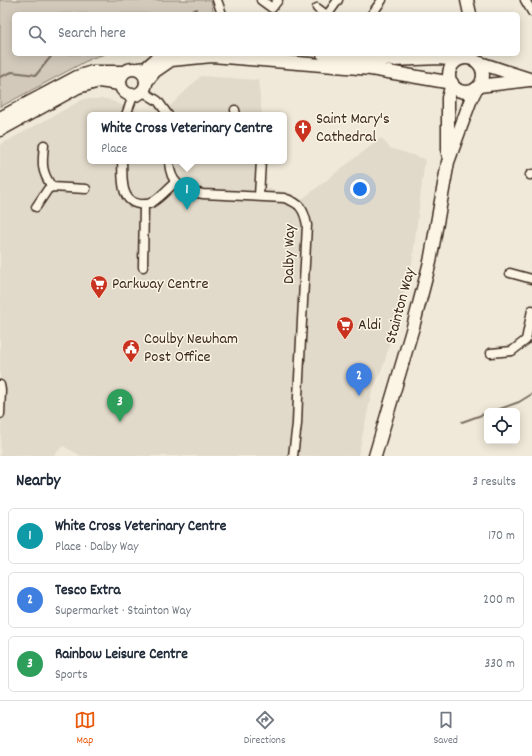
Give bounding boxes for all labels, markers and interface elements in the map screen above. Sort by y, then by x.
search box [12,12,520,56]
icon: search [26,23,48,45]
text: Search here [58,23,126,45]
place label: Saint Mary's Cathedral [316,108,390,149]
popup [87,112,287,164]
text: White Cross Veterinary Centre [101,118,273,140]
church icon: Saint Mary's Cathedral [293,118,313,143]
text: Place [101,140,127,159]
pin: 1 [174,177,200,210]
your location [350,179,370,199]
street label: Dalby Way [278,223,302,284]
street label: Stainton Way [380,265,422,347]
place label: Parkway Centre [112,273,208,296]
supermarket icon: Parkway Centre [89,274,109,299]
place label: Aldi [358,314,381,337]
supermarket icon: Aldi [335,315,355,340]
place label: Coulby Newham Post Office [144,328,238,369]
public building icon: Coulby Newham Post Office [121,338,141,363]
pin: 2 [346,363,372,396]
pin: 3 [107,389,133,422]
map controls [484,408,520,444]
button: locate [484,408,520,444]
text: Nearby [16,470,60,494]
text: 3 results [472,473,516,492]
text: White Cross Veterinary Centre [55,516,226,538]
text: 1 [29,527,31,546]
text: 170 m [488,527,515,546]
text: Place · Dalby Way [55,538,139,557]
text: Tesco Extra [55,580,121,602]
text: 2 [27,591,33,610]
text: 200 m [483,591,515,610]
text: Supermarket · Stainton Way [55,602,191,621]
text: Rainbow Leisure Centre [55,644,188,666]
text: 3 [27,655,33,674]
text: 330 m [484,655,515,674]
text: Sports [55,666,88,685]
tab: Map [74,709,96,749]
tab: Directions [244,709,286,749]
tab: Saved [433,709,458,749]

